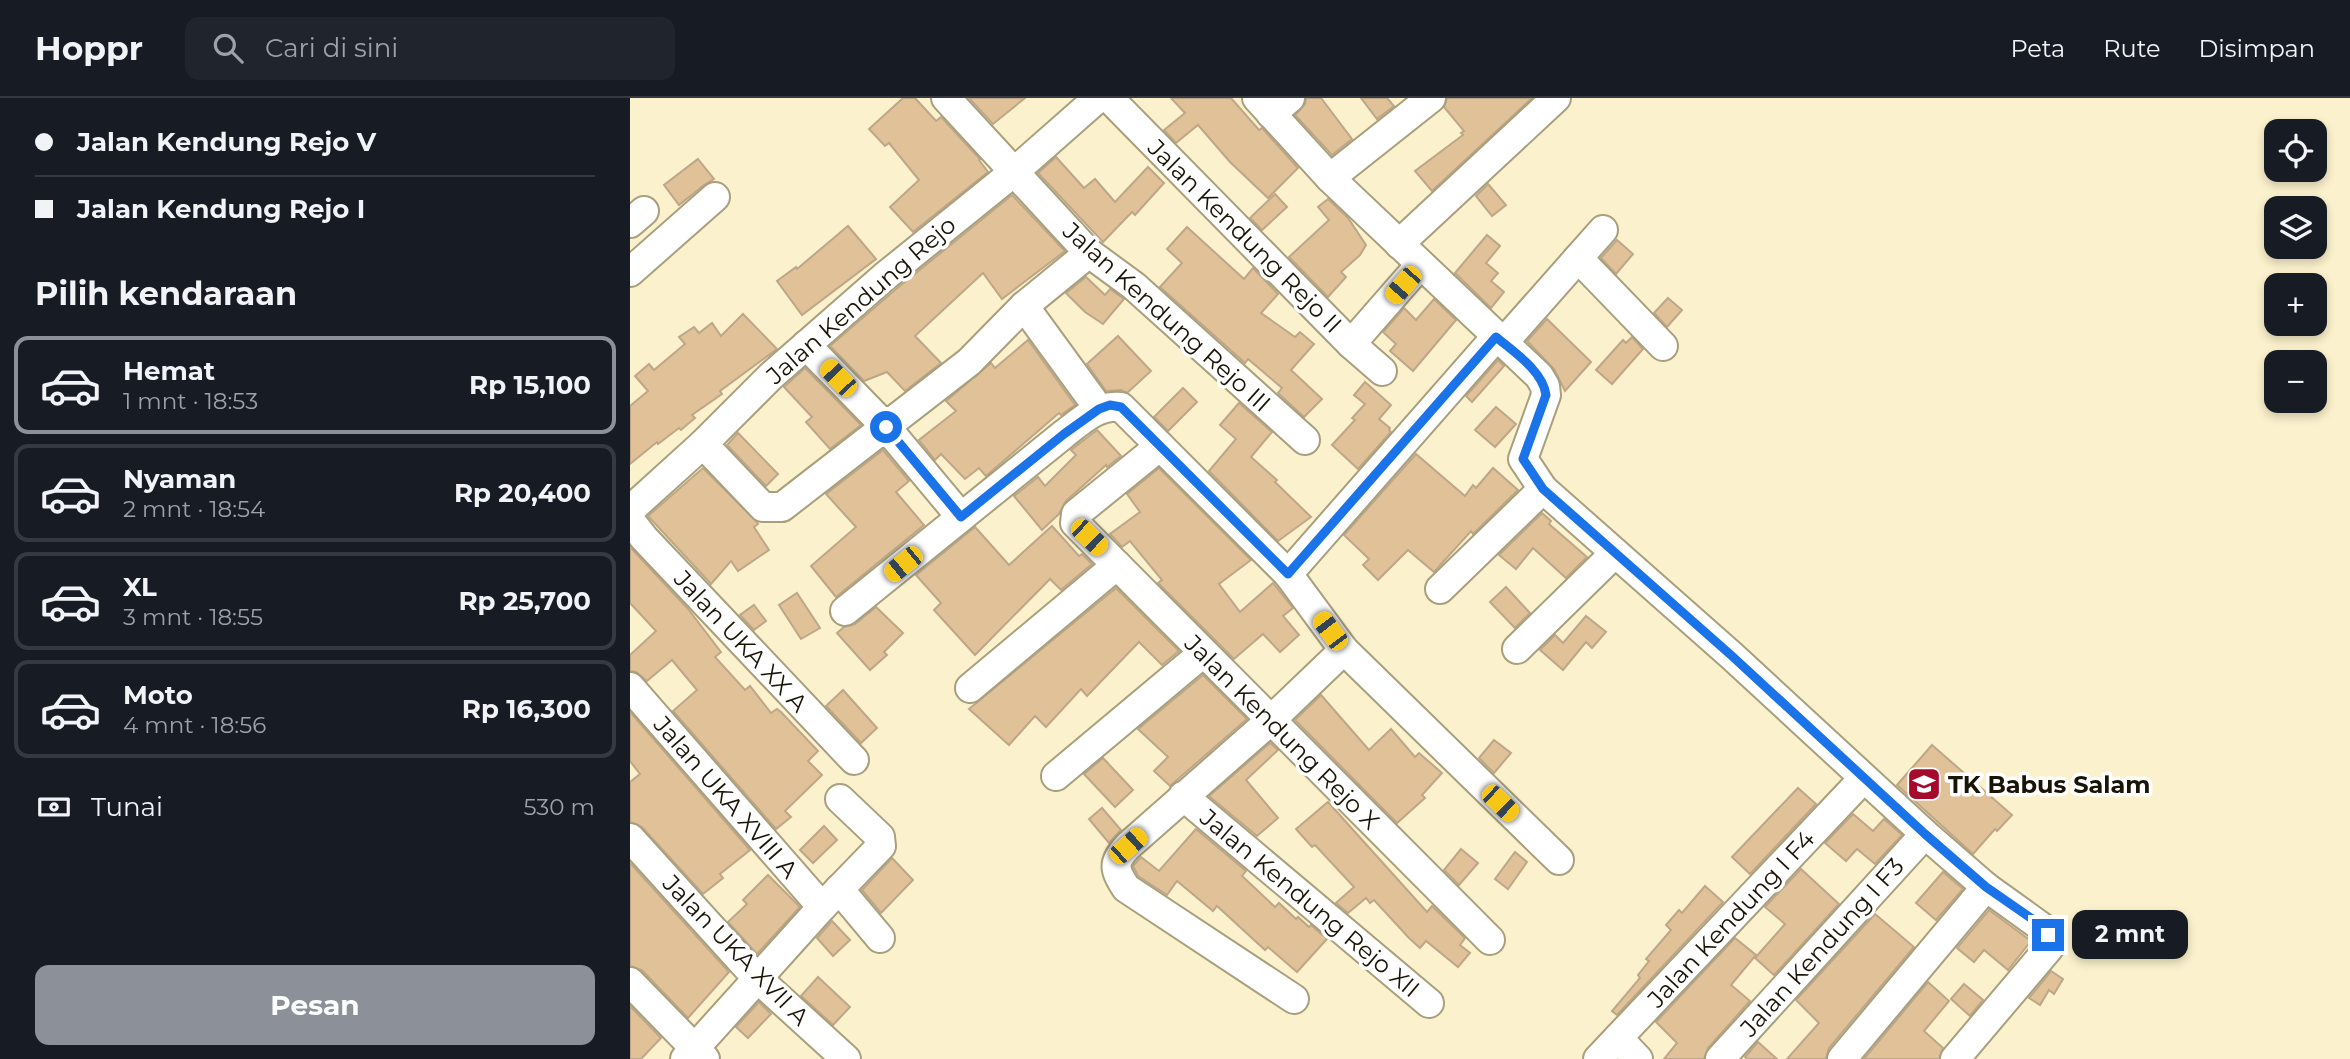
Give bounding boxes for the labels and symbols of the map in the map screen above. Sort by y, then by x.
street label: Jalan Kendung Rejo II [1141,132,1348,339]
street label: Jalan Kendung Rejo [760,210,962,391]
street label: Jalan Kendung Rejo III [1057,215,1277,418]
car [1382,262,1425,308]
car [816,356,861,400]
route start [870,411,902,443]
car [1067,515,1112,559]
car [881,543,926,585]
street label: Jalan UKA XX A [667,564,814,718]
car [1309,608,1352,654]
street label: Jalan Kendung Rejo X [1178,628,1385,835]
street label: Jalan UKA XVIII A [647,709,805,884]
school or university icon: TK Babus Salam [1905,765,1943,803]
place label: TK Babus Salam [1948,770,2150,799]
car [1478,781,1523,825]
street label: Jalan Kendung Rejo XII [1194,802,1426,1003]
car [1106,824,1151,868]
street label: Jalan Kendung I F4 [1641,824,1821,1014]
street label: Jalan Kendung I F3 [1734,852,1910,1043]
street label: Jalan UKA XVII A [656,868,816,1032]
callout: 2 mnt [2072,910,2188,960]
route end [2032,919,2064,951]

